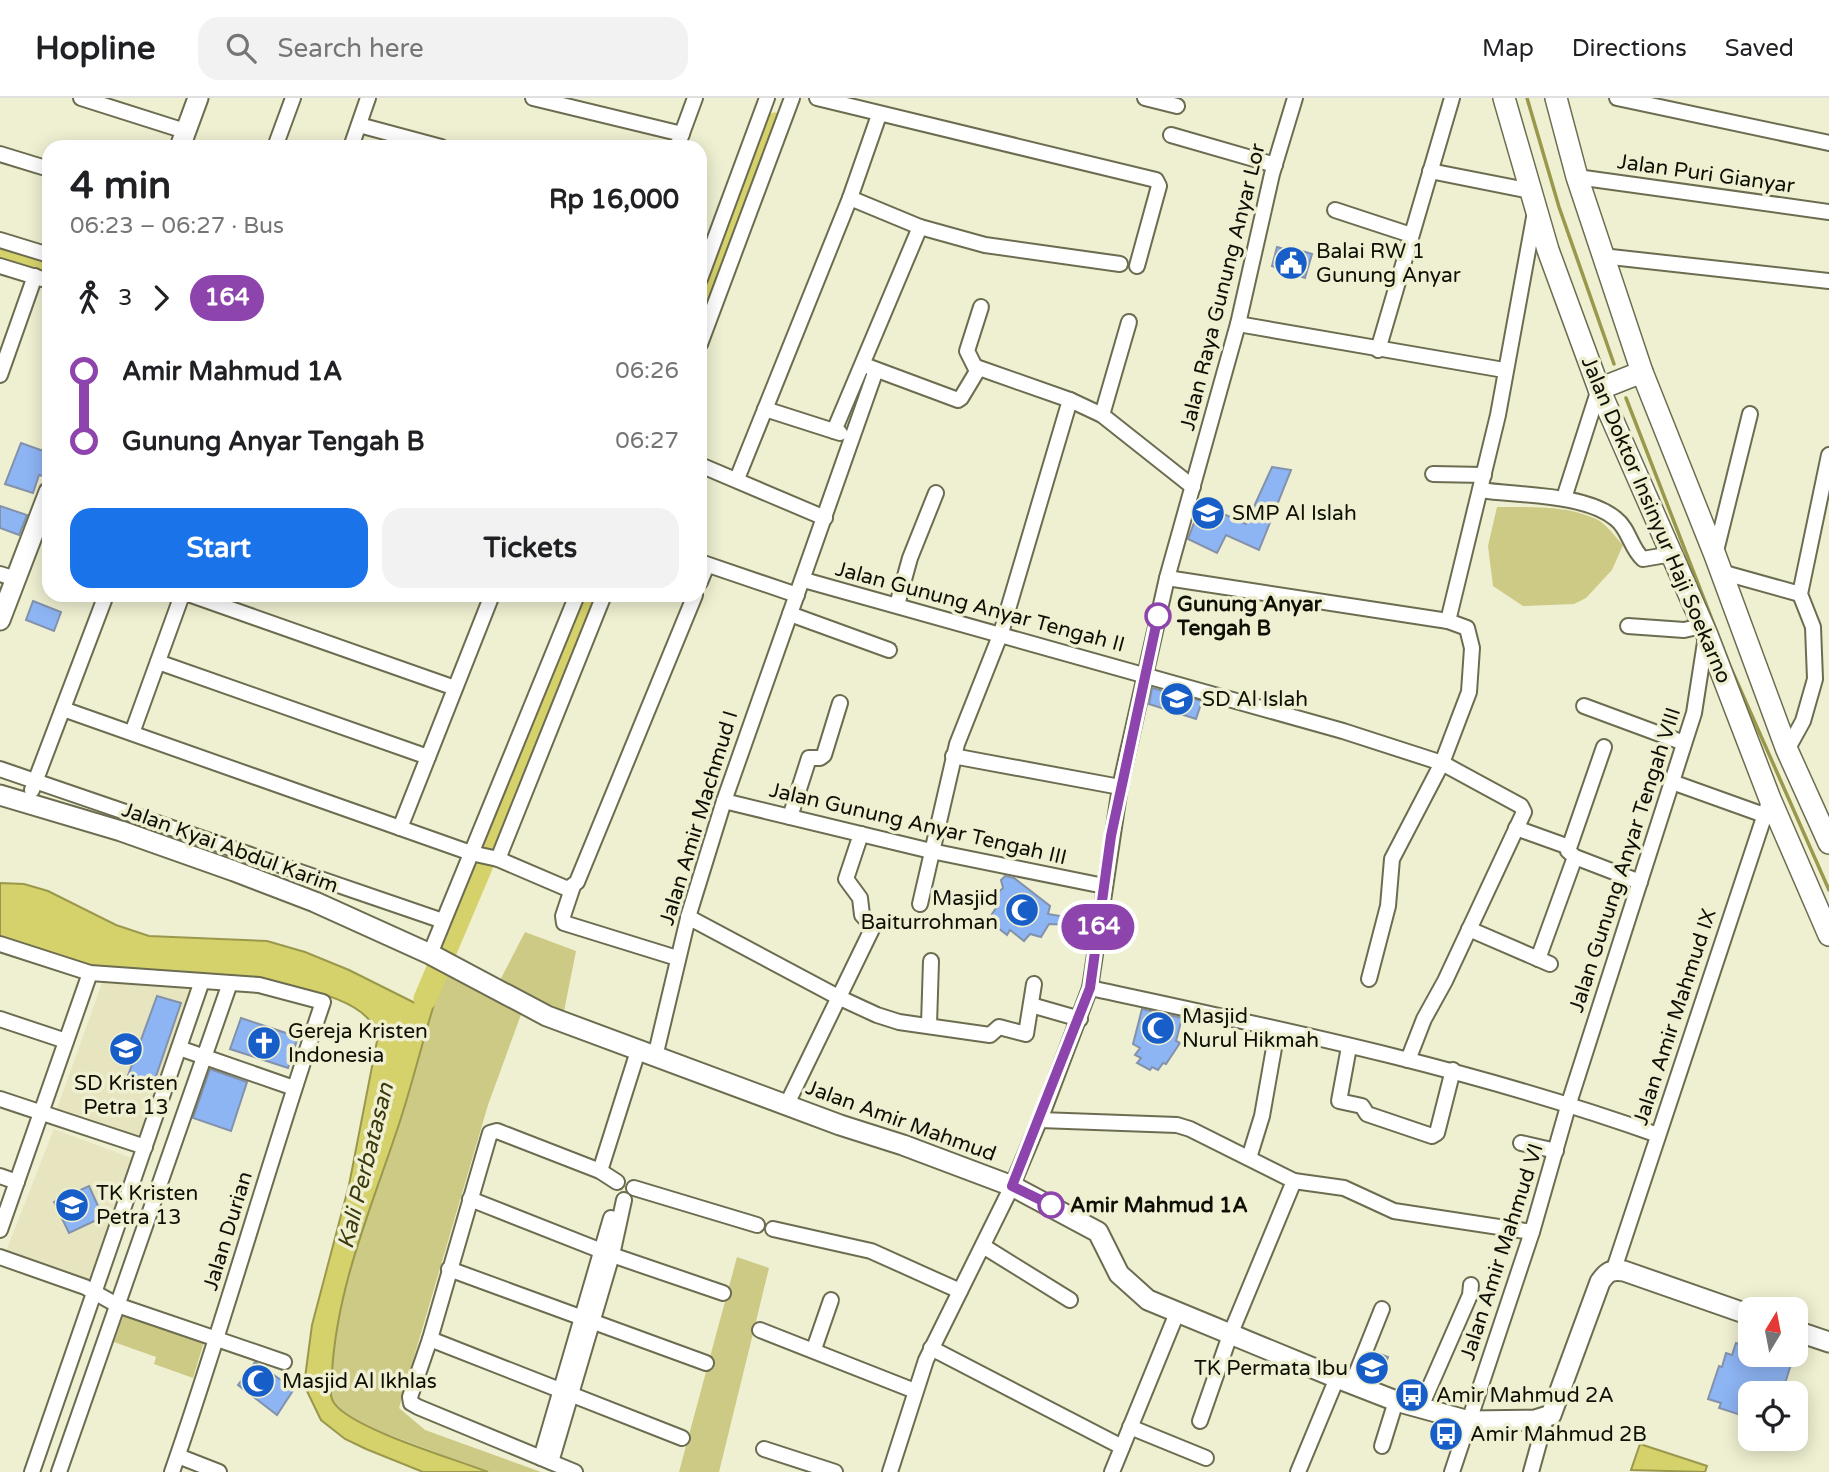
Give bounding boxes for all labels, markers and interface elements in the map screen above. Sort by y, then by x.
search box [198,17,688,80]
text: Hopline [35,29,156,68]
icon: search [222,29,260,67]
text: Search here [278,33,424,64]
text: Map [1482,34,1534,63]
text: Directions [1572,34,1687,63]
text: Saved [1725,34,1794,63]
street label: Jalan Raya Gunung Anyar Lor [1175,141,1271,433]
street label: Jalan Puri Gianyar [1616,149,1796,199]
text: 4 min [70,163,171,209]
text: Rp 16,000 [549,184,679,215]
text: 06:23 – 06:27 · Bus [70,212,284,240]
place label: Balai RW 1 Gunung Anyar [1316,239,1461,288]
public building icon: Balai RW 1 Gunung Anyar [1272,244,1310,282]
icon: walk [70,279,108,317]
icon: forward [142,279,180,317]
text: 164 [204,283,250,312]
text: 3 [118,284,132,312]
street label: Jalan Doktor Insinyur Haji Soekarno [1576,353,1736,687]
text: Amir Mahmud 1A [122,356,342,387]
text: 06:26 [615,357,679,385]
text: Gunung Anyar Tengah B [122,426,424,457]
text: 06:27 [615,427,679,455]
school or university icon: SMP Al Islah [1189,494,1227,532]
place label: SMP Al Islah [1232,501,1357,526]
button: Start [70,508,368,588]
button: Tickets [382,508,679,588]
street label: Jalan Gunung Anyar Tengah II [833,556,1127,658]
place label: Gunung Anyar Tengah B [1176,592,1323,641]
marker: Gunung Anyar Tengah B [1145,603,1171,629]
school or university icon: SD Al Islah [1158,680,1196,718]
place label: SD Al Islah [1202,687,1308,712]
street label: Jalan Gunung Anyar Tengah VIII [1564,704,1686,1016]
street label: Jalan Amir Machmud I [654,708,744,928]
street label: Jalan Gunung Anyar Tengah III [767,778,1069,870]
street label: Jalan Kyai Abdul Karim [118,797,342,899]
place label: Masjid Baiturrohman [860,886,998,935]
mosque icon: Masjid Baiturrohman [1003,891,1041,929]
line badge: 164 [1058,904,1138,950]
street label: Jalan Amir Mahmud IX [1628,906,1722,1128]
text: 164 [1075,912,1121,941]
place label: Masjid Nurul Hikmah [1182,1004,1319,1053]
mosque icon: Masjid Nurul Hikmah [1139,1009,1177,1047]
place label: Gereja Kristen Indonesia [288,1019,428,1068]
church icon: Gereja Kristen Indonesia [245,1024,283,1062]
school or university icon: SD Kristen Petra 13 [107,1030,145,1068]
place label: SD Kristen Petra 13 [74,1071,178,1120]
street label: Jalan Amir Mahmud [803,1075,999,1167]
water label: Kali Perbatasan [332,1079,400,1252]
street label: Jalan Amir Mahmud VI [1455,1140,1549,1364]
street label: Jalan Durian [198,1168,258,1294]
place label: TK Kristen Petra 13 [96,1181,198,1230]
school or university icon: TK Kristen Petra 13 [53,1186,91,1224]
marker: Amir Mahmud 1A [1038,1192,1064,1218]
place label: Amir Mahmud 1A [1070,1193,1248,1218]
north arrow [1738,1297,1808,1367]
map controls [1738,1297,1808,1451]
school or university icon: TK Permata Ibu [1353,1349,1391,1387]
place label: TK Permata Ibu [1194,1356,1348,1381]
mosque icon: Masjid Al Ikhlas [239,1362,277,1400]
place label: Masjid Al Ikhlas [282,1369,437,1394]
bus stop icon: Amir Mahmud 2A [1393,1376,1431,1414]
button: locate [1738,1381,1808,1451]
place label: Amir Mahmud 2A [1436,1383,1614,1408]
bus stop icon: Amir Mahmud 2B [1427,1415,1465,1453]
place label: Amir Mahmud 2B [1470,1422,1647,1447]

